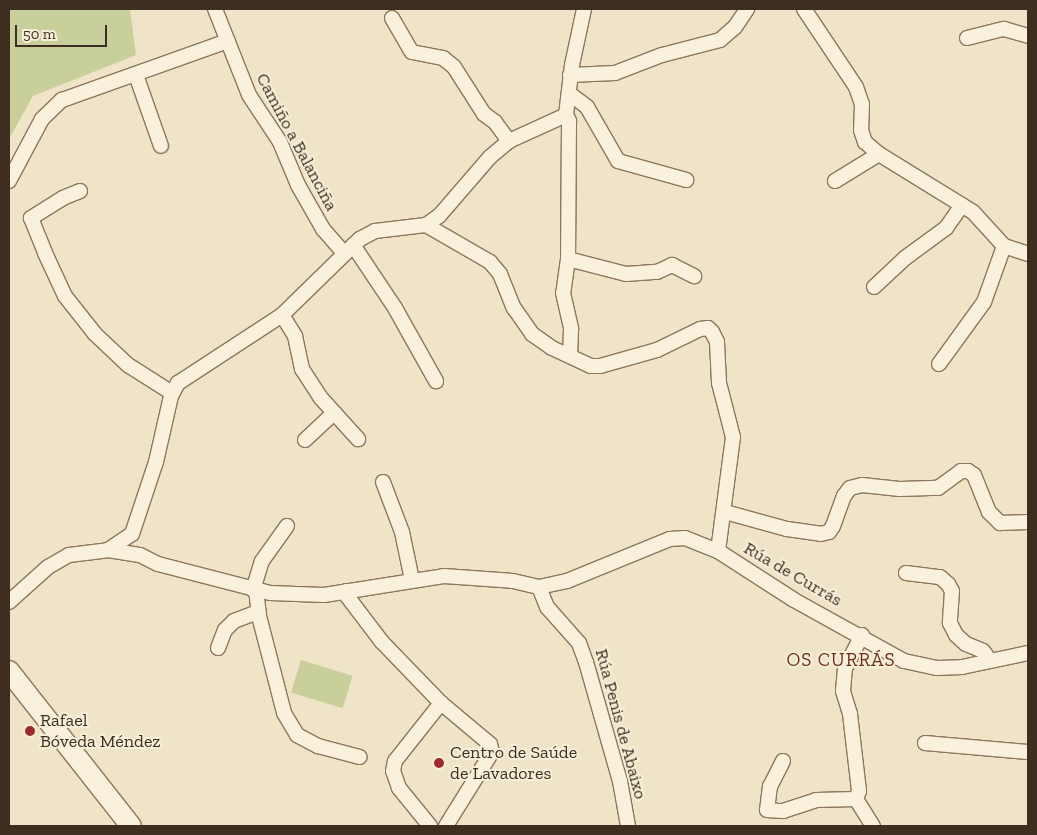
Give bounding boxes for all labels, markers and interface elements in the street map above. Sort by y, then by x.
scale bar [18,15,110,47]
text: 50 m [23,25,56,43]
street label: Camiño a Balanciña [252,69,342,215]
street label: Rúa de Currás [740,537,846,611]
street label: Rúa Penis de Abaixo [590,646,652,802]
district label: OS CURRÁS [785,649,897,671]
place label: Rafael Bóveda Méndez [40,710,161,752]
marker: Rafael Bóveda Méndez [24,725,36,737]
place label: Centro de Saúde de Lavadores [450,742,577,784]
marker: Centro de Saúde de Lavadores [432,756,446,770]

